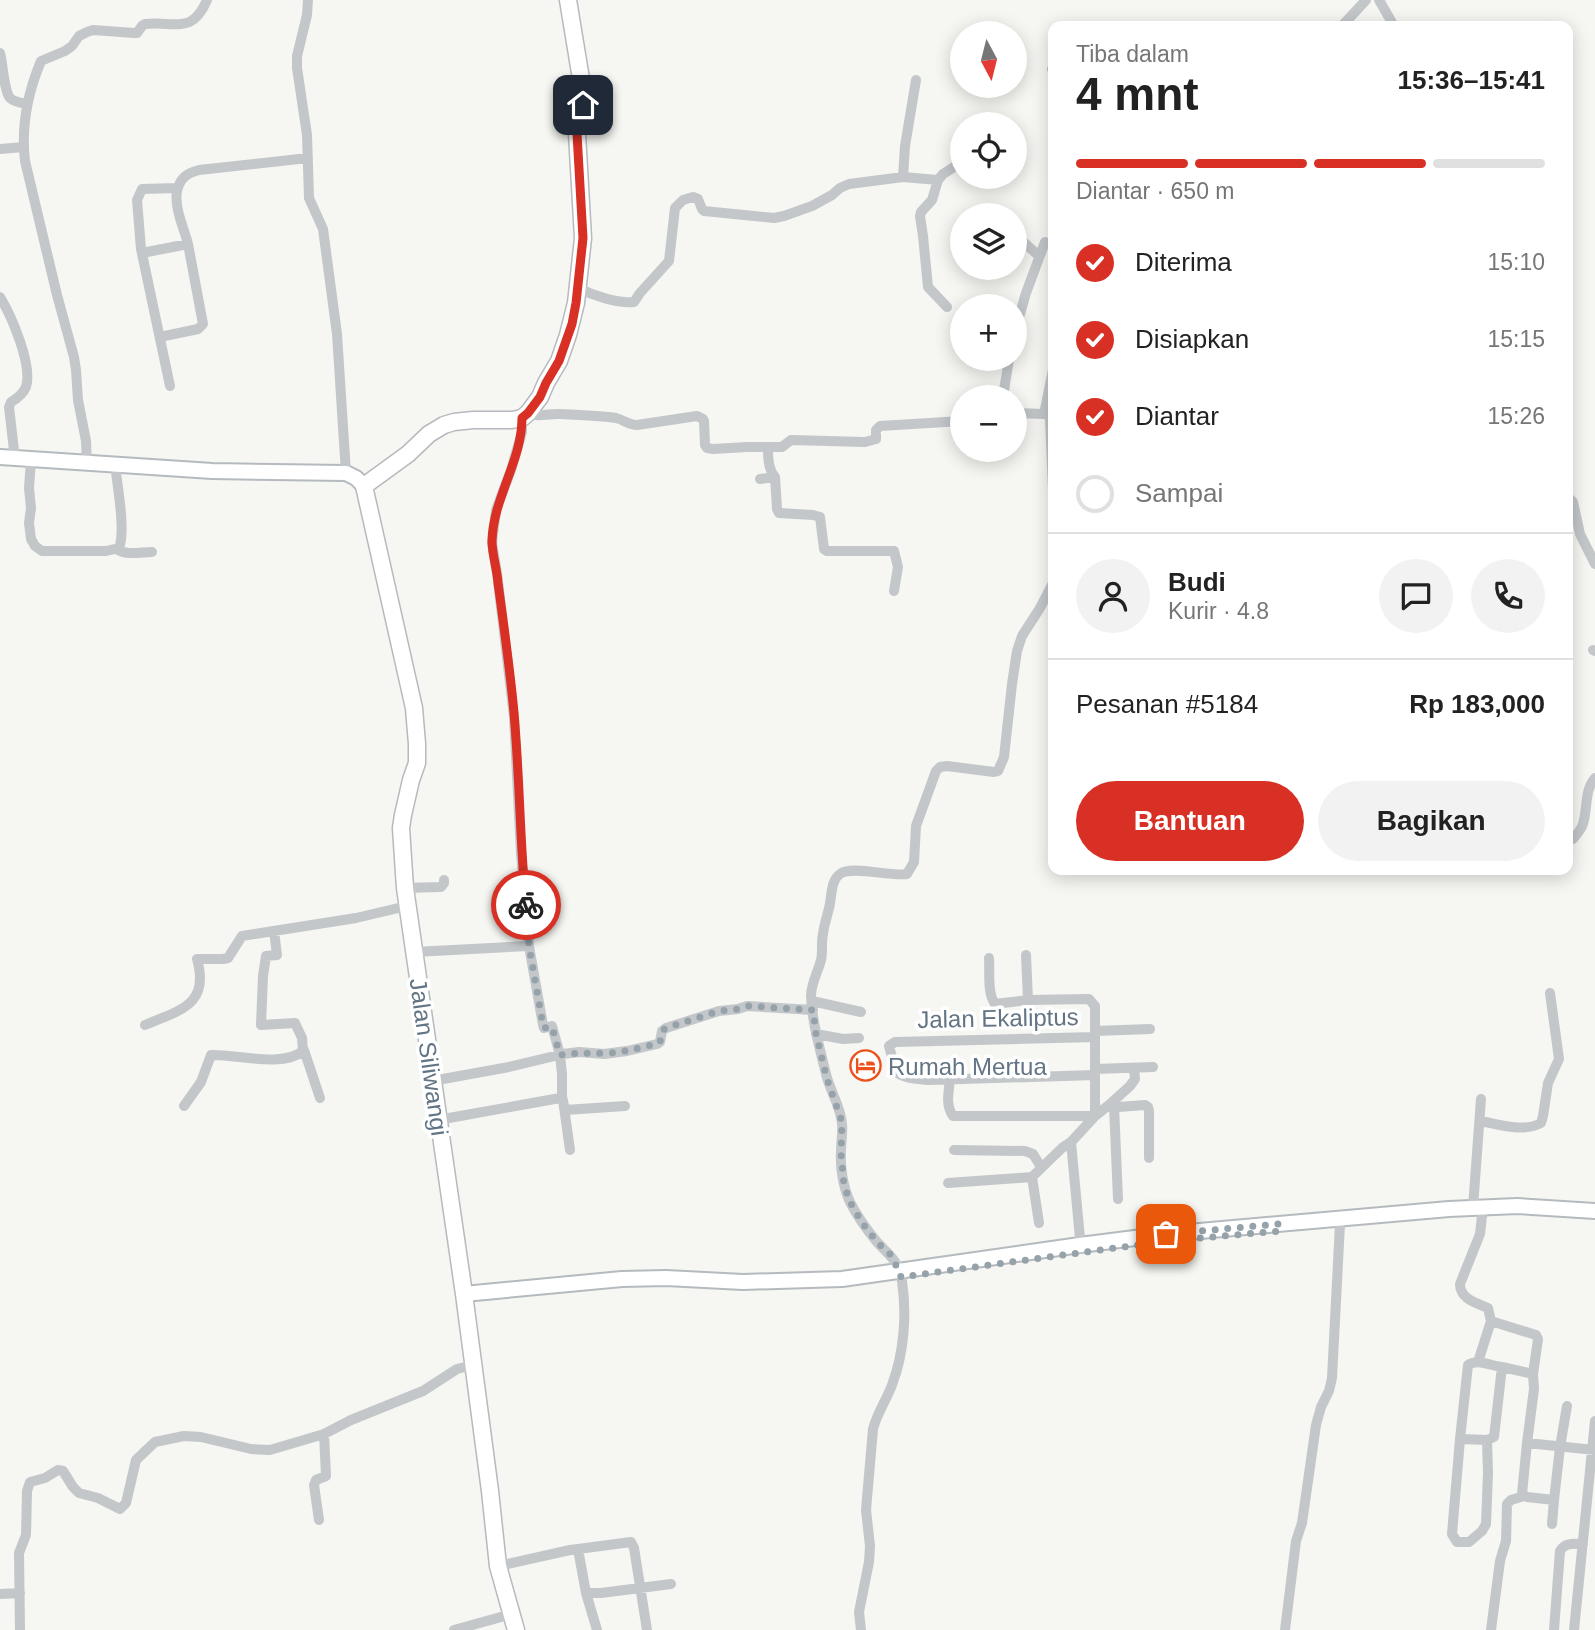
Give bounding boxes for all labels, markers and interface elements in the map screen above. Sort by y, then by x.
north arrow [950,21,1027,98]
map controls [950,21,1027,462]
text: Tiba dalam [1076,41,1189,67]
text: 15:36–15:41 [1398,65,1545,95]
text: 4 mnt [1076,68,1199,120]
pin [553,75,613,135]
icon: home [564,86,602,124]
button: locate [950,112,1027,189]
text: Diantar · 650 m [1076,178,1235,204]
button: layers [950,203,1027,280]
icon: check [1076,244,1114,282]
text: Diterima [1135,247,1232,277]
text: 15:10 [1487,249,1545,275]
button: + [950,294,1027,371]
icon: check [1076,321,1114,359]
text: Disiapkan [1135,324,1249,354]
text: 15:15 [1487,326,1545,352]
button: − [950,385,1027,462]
icon: check [1076,398,1114,436]
text: Diantar [1135,401,1219,431]
text: 15:26 [1487,403,1545,429]
text: Sampai [1135,478,1223,508]
button: person [1076,559,1150,633]
button: chat [1379,559,1453,633]
button: phone [1471,559,1545,633]
text: Budi [1168,567,1226,597]
text: Kurir · 4.8 [1168,598,1269,624]
text: Pesanan #5184 [1076,689,1258,719]
text: Rp 183,000 [1409,689,1545,719]
button: Bantuan [1076,781,1304,861]
button: Bagikan [1318,781,1545,861]
courier [491,870,561,940]
icon: bike [507,886,545,924]
street label: Jalan Siliwangi [405,977,453,1137]
street label: Jalan Ekaliptus [917,1003,1079,1033]
hotel icon: Rumah Mertua [848,1049,882,1083]
place label: Rumah Mertua [888,1053,1047,1080]
pin [1136,1204,1196,1264]
icon: bag [1147,1215,1185,1253]

